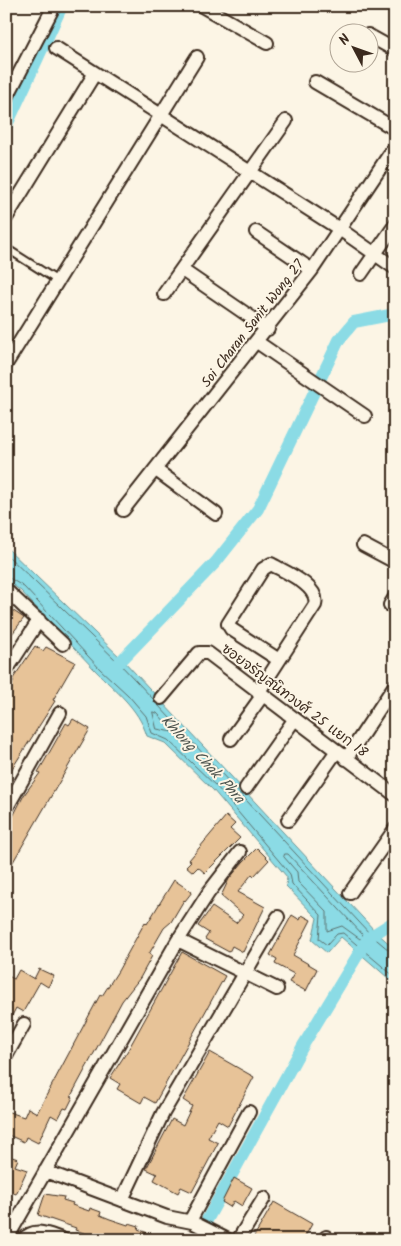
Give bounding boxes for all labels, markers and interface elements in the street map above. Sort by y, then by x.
north arrow [328,22,378,72]
text: N [334,29,356,51]
street label: Soi Charan Sanit Wong 27 [196,255,310,392]
street label: ซอยจรัญสนิทวงศ์ 25 แยก 18 [216,638,373,764]
water label: Khlong Chak Phra [155,710,251,810]

